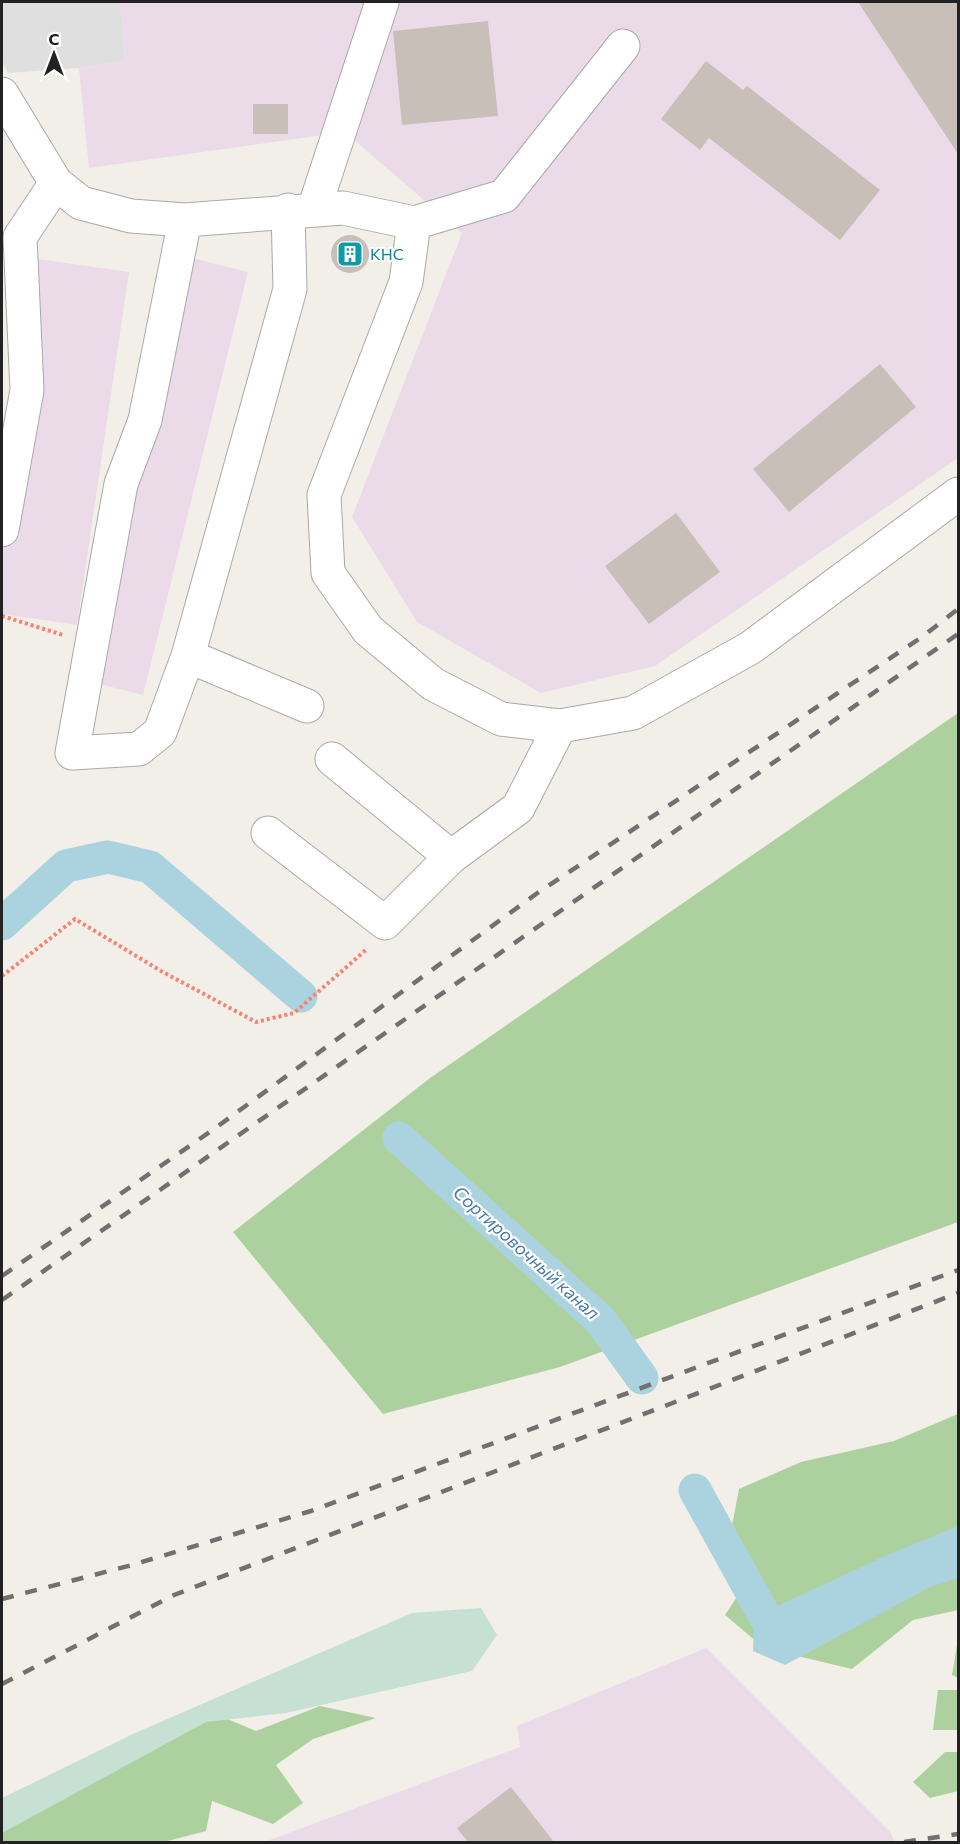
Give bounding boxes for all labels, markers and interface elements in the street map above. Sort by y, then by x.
north arrow [24,24,84,84]
text: С [49,29,60,48]
building icon: КНС [335,239,365,269]
place label: КНС [370,244,404,263]
water label: Сортировочный канал [449,1181,604,1324]

